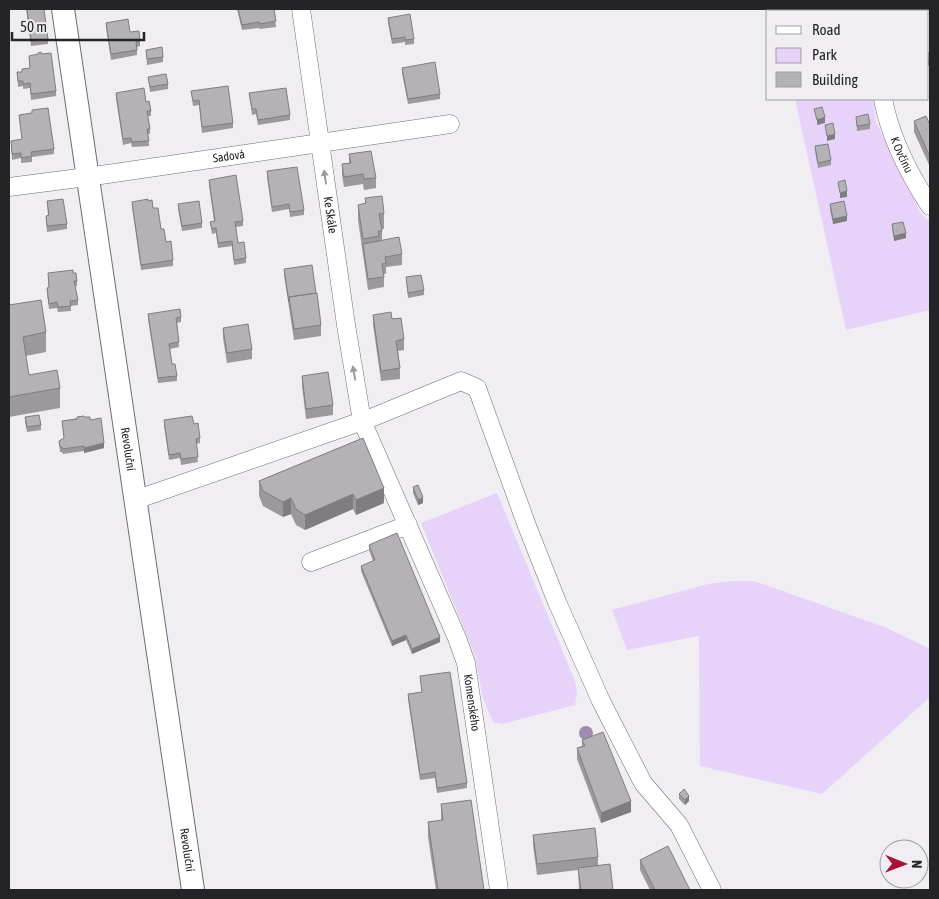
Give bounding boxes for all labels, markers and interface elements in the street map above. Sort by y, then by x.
scale bar [12,10,145,42]
legend [766,10,929,100]
text: 50 m [20,18,47,35]
text: Road [812,21,841,38]
text: Park [812,46,837,63]
text: Building [812,71,858,88]
street label: K Ovčínu [887,135,916,176]
street label: Sadová [212,147,246,166]
one-way arrow [320,169,328,185]
street label: Ke Skále [321,196,340,234]
one-way arrow [350,364,358,380]
street label: Revoluční [118,427,138,472]
street label: Komenského [461,673,483,732]
street label: Revoluční [177,827,197,873]
north arrow [879,839,929,889]
text: N [909,860,925,868]

